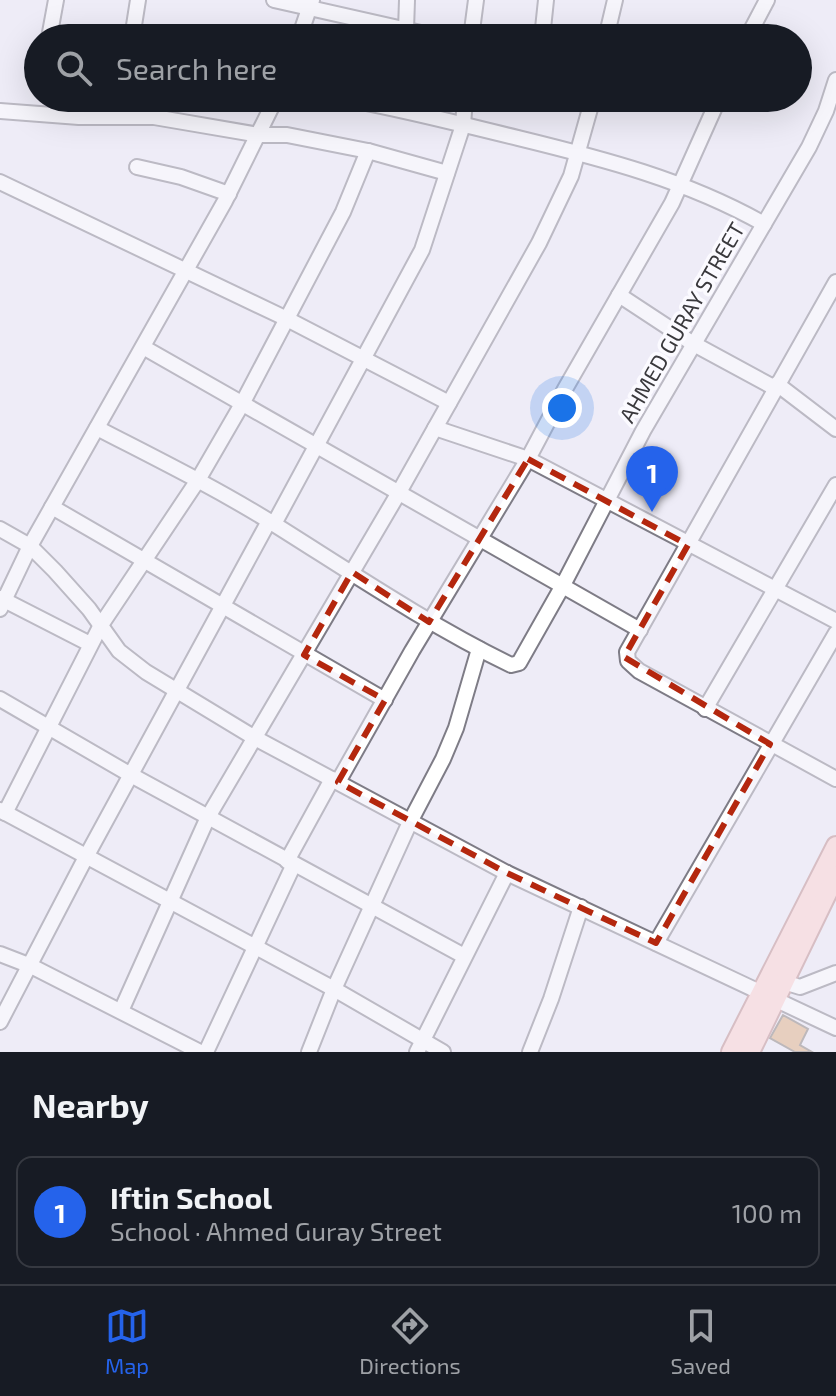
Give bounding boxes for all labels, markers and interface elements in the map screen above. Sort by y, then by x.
search box [24,24,812,112]
icon: search [52,46,96,90]
text: Search here [116,50,277,86]
street label: AHMED GURAY STREET [613,217,749,427]
your location [542,388,582,428]
pin: 1 [626,446,678,512]
text: Nearby [32,1084,149,1125]
text: Iftin School [110,1179,272,1215]
text: 1 [54,1197,66,1228]
text: 100 m [732,1197,802,1228]
text: School · Ahmed Guray Street [110,1215,442,1246]
tab: Map [105,1304,149,1378]
tab: Directions [359,1304,461,1378]
tab: Saved [671,1304,731,1378]

